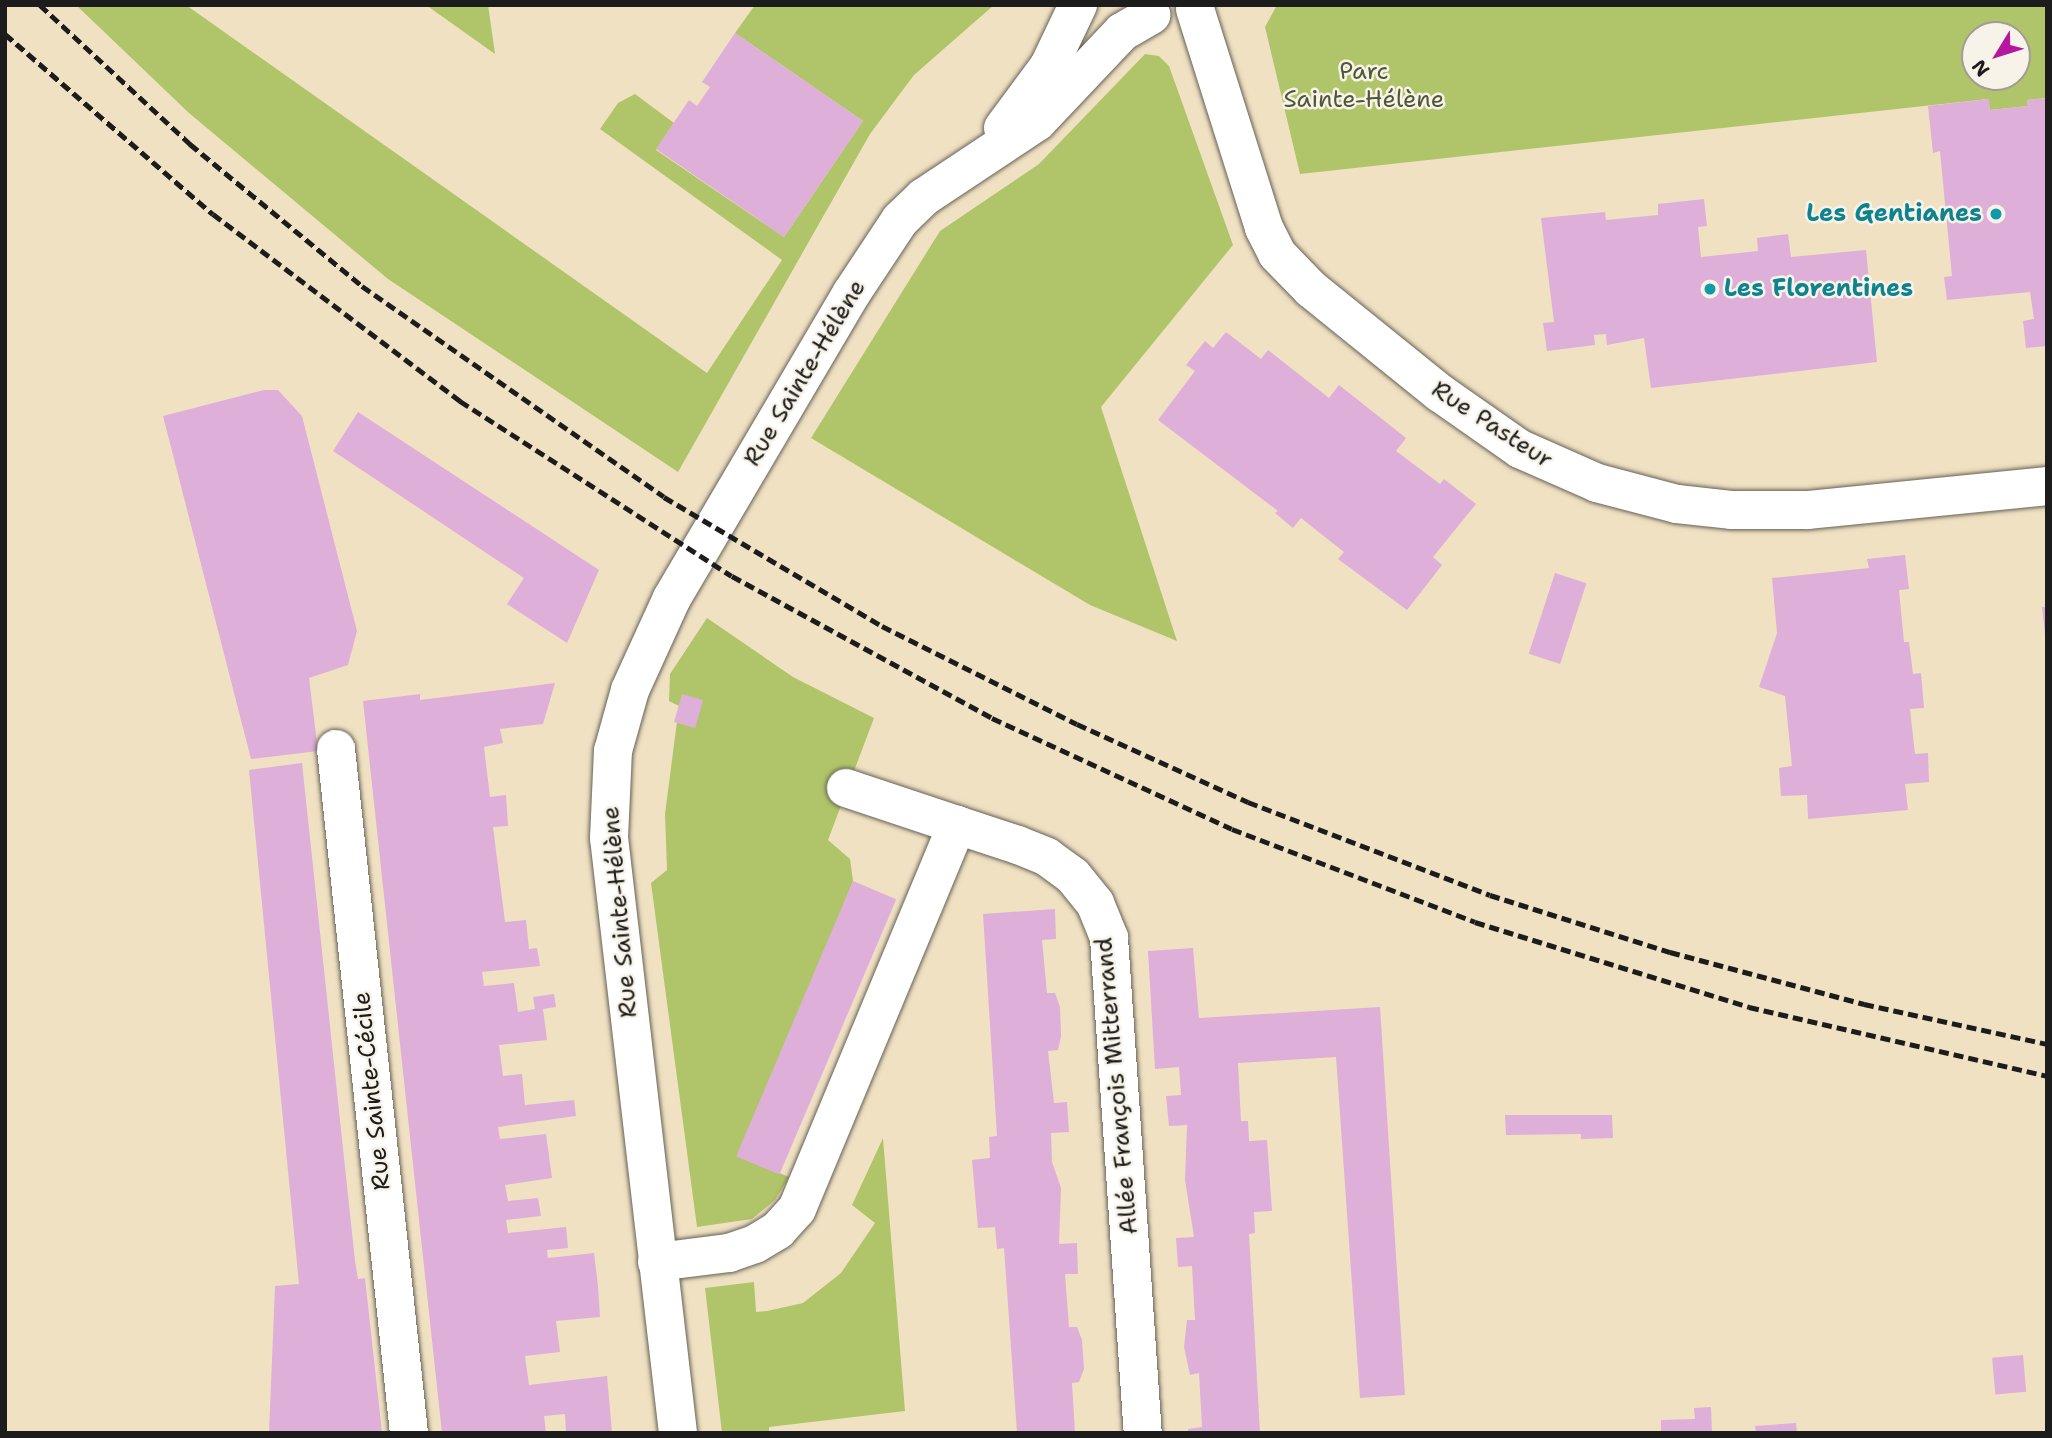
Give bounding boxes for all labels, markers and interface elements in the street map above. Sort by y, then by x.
north arrow [1961,21,2031,91]
text: N [1966,54,1995,82]
park label: Parc Sainte-Hélène [1284,58,1444,114]
place label: Les Gentianes [1806,200,1982,228]
marker: Les Gentianes [1988,206,2004,222]
street label: Rue Sainte-Hélène [738,275,872,471]
place label: Les Florentines [1724,275,1913,303]
marker: Les Florentines [1702,281,1718,297]
street label: Rue Pasteur [1426,375,1558,475]
street label: Rue Sainte-Hélène [596,805,644,1019]
street label: Allée François Mitterrand [1090,936,1144,1236]
street label: Rue Sainte-Cécile [347,990,397,1192]

